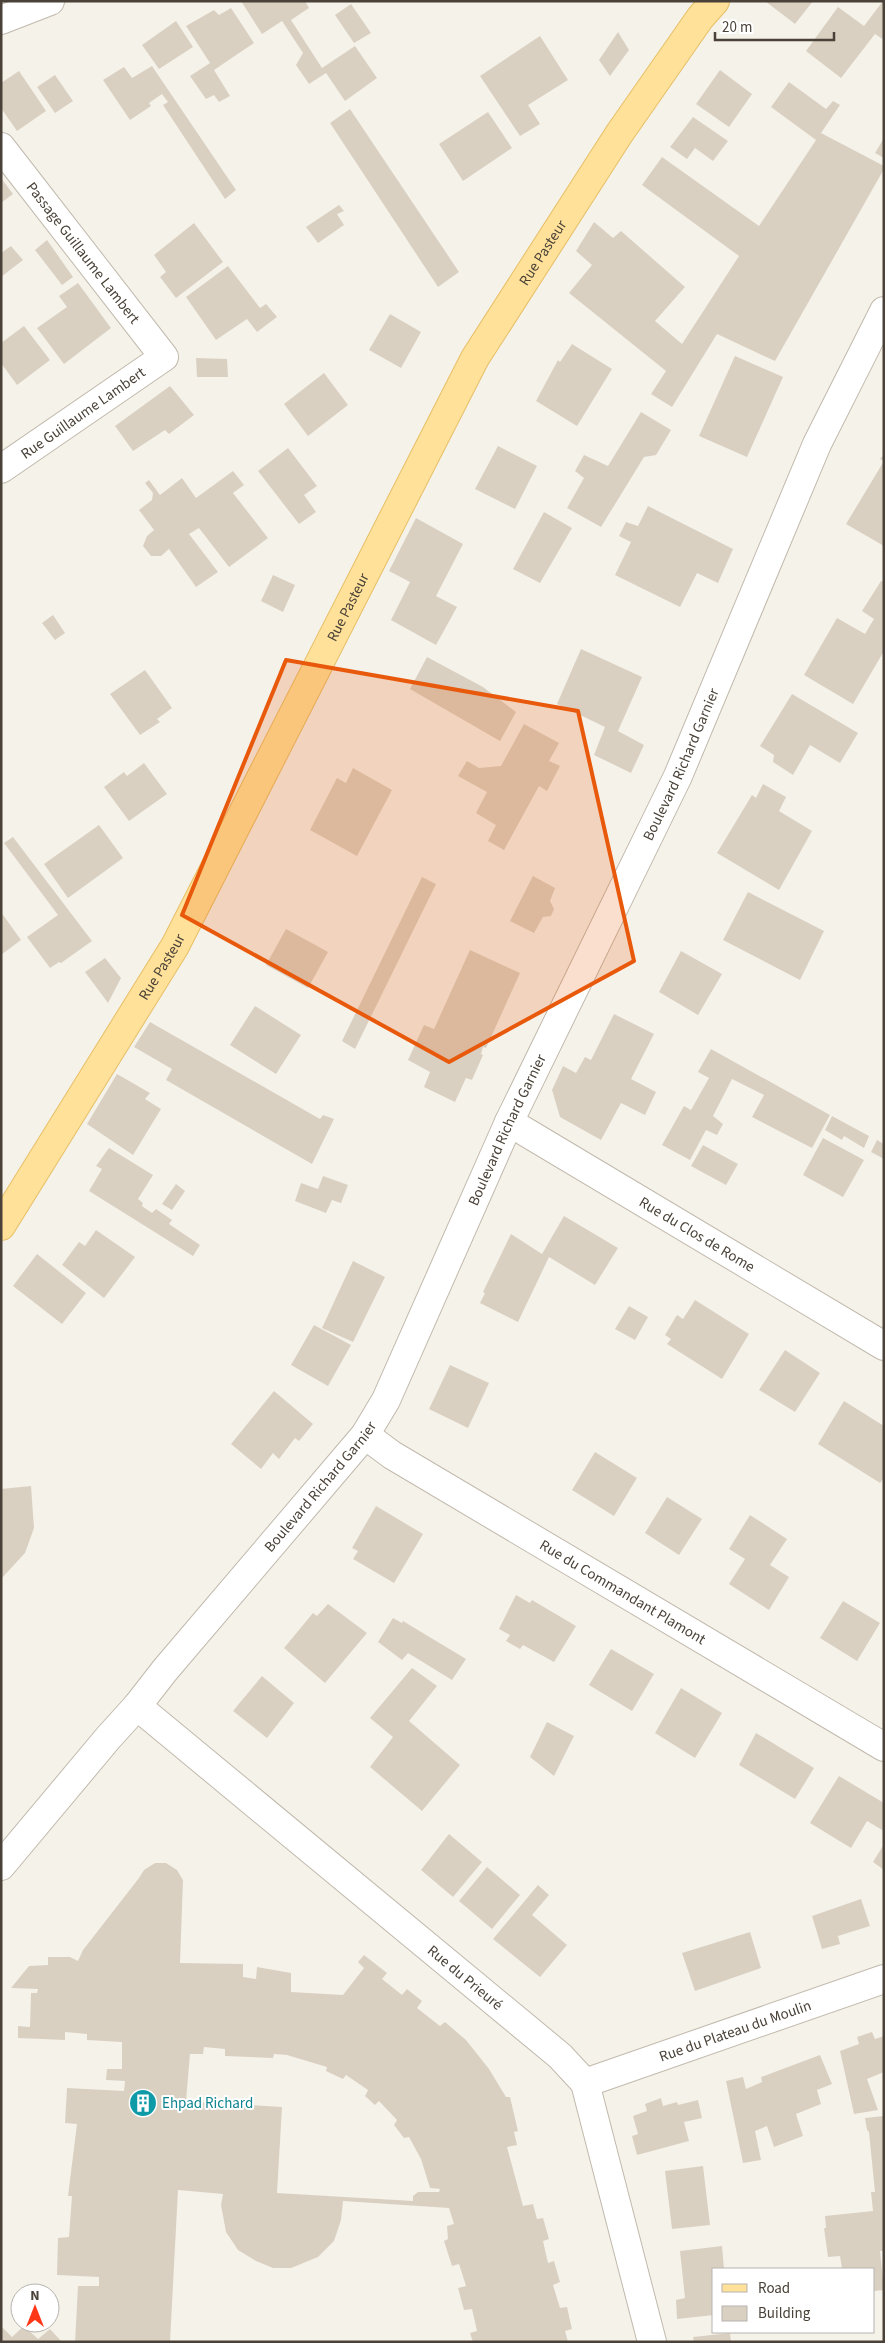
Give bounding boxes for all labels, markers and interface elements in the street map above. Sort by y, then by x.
scale bar [715,10,834,42]
text: 20 m [722,17,752,38]
street label: Passage Guillaume Lambert [21,178,144,328]
street label: Rue Pasteur [514,215,572,290]
street label: Rue Guillaume Lambert [17,362,150,464]
street label: Rue Pasteur [322,569,375,645]
street label: Boulevard Richard Garnier [638,684,725,844]
street label: Rue Pasteur [134,930,191,1004]
street label: Boulevard Richard Garnier [463,1050,552,1209]
street label: Rue du Clos de Rome [635,1192,759,1278]
street label: Boulevard Richard Garnier [260,1417,382,1557]
street label: Rue du Commandant Plamont [535,1535,710,1650]
street label: Rue du Prieuré [423,1940,507,2015]
street label: Rue du Plateau du Moulin [656,1995,814,2067]
building icon: Ehpad Richard [128,2088,158,2118]
place label: Ehpad Richard [162,2093,253,2114]
legend [712,2268,875,2333]
text: Road [758,2278,790,2299]
north arrow [10,2283,60,2333]
text: N [30,2286,40,2306]
text: Building [758,2303,811,2324]

